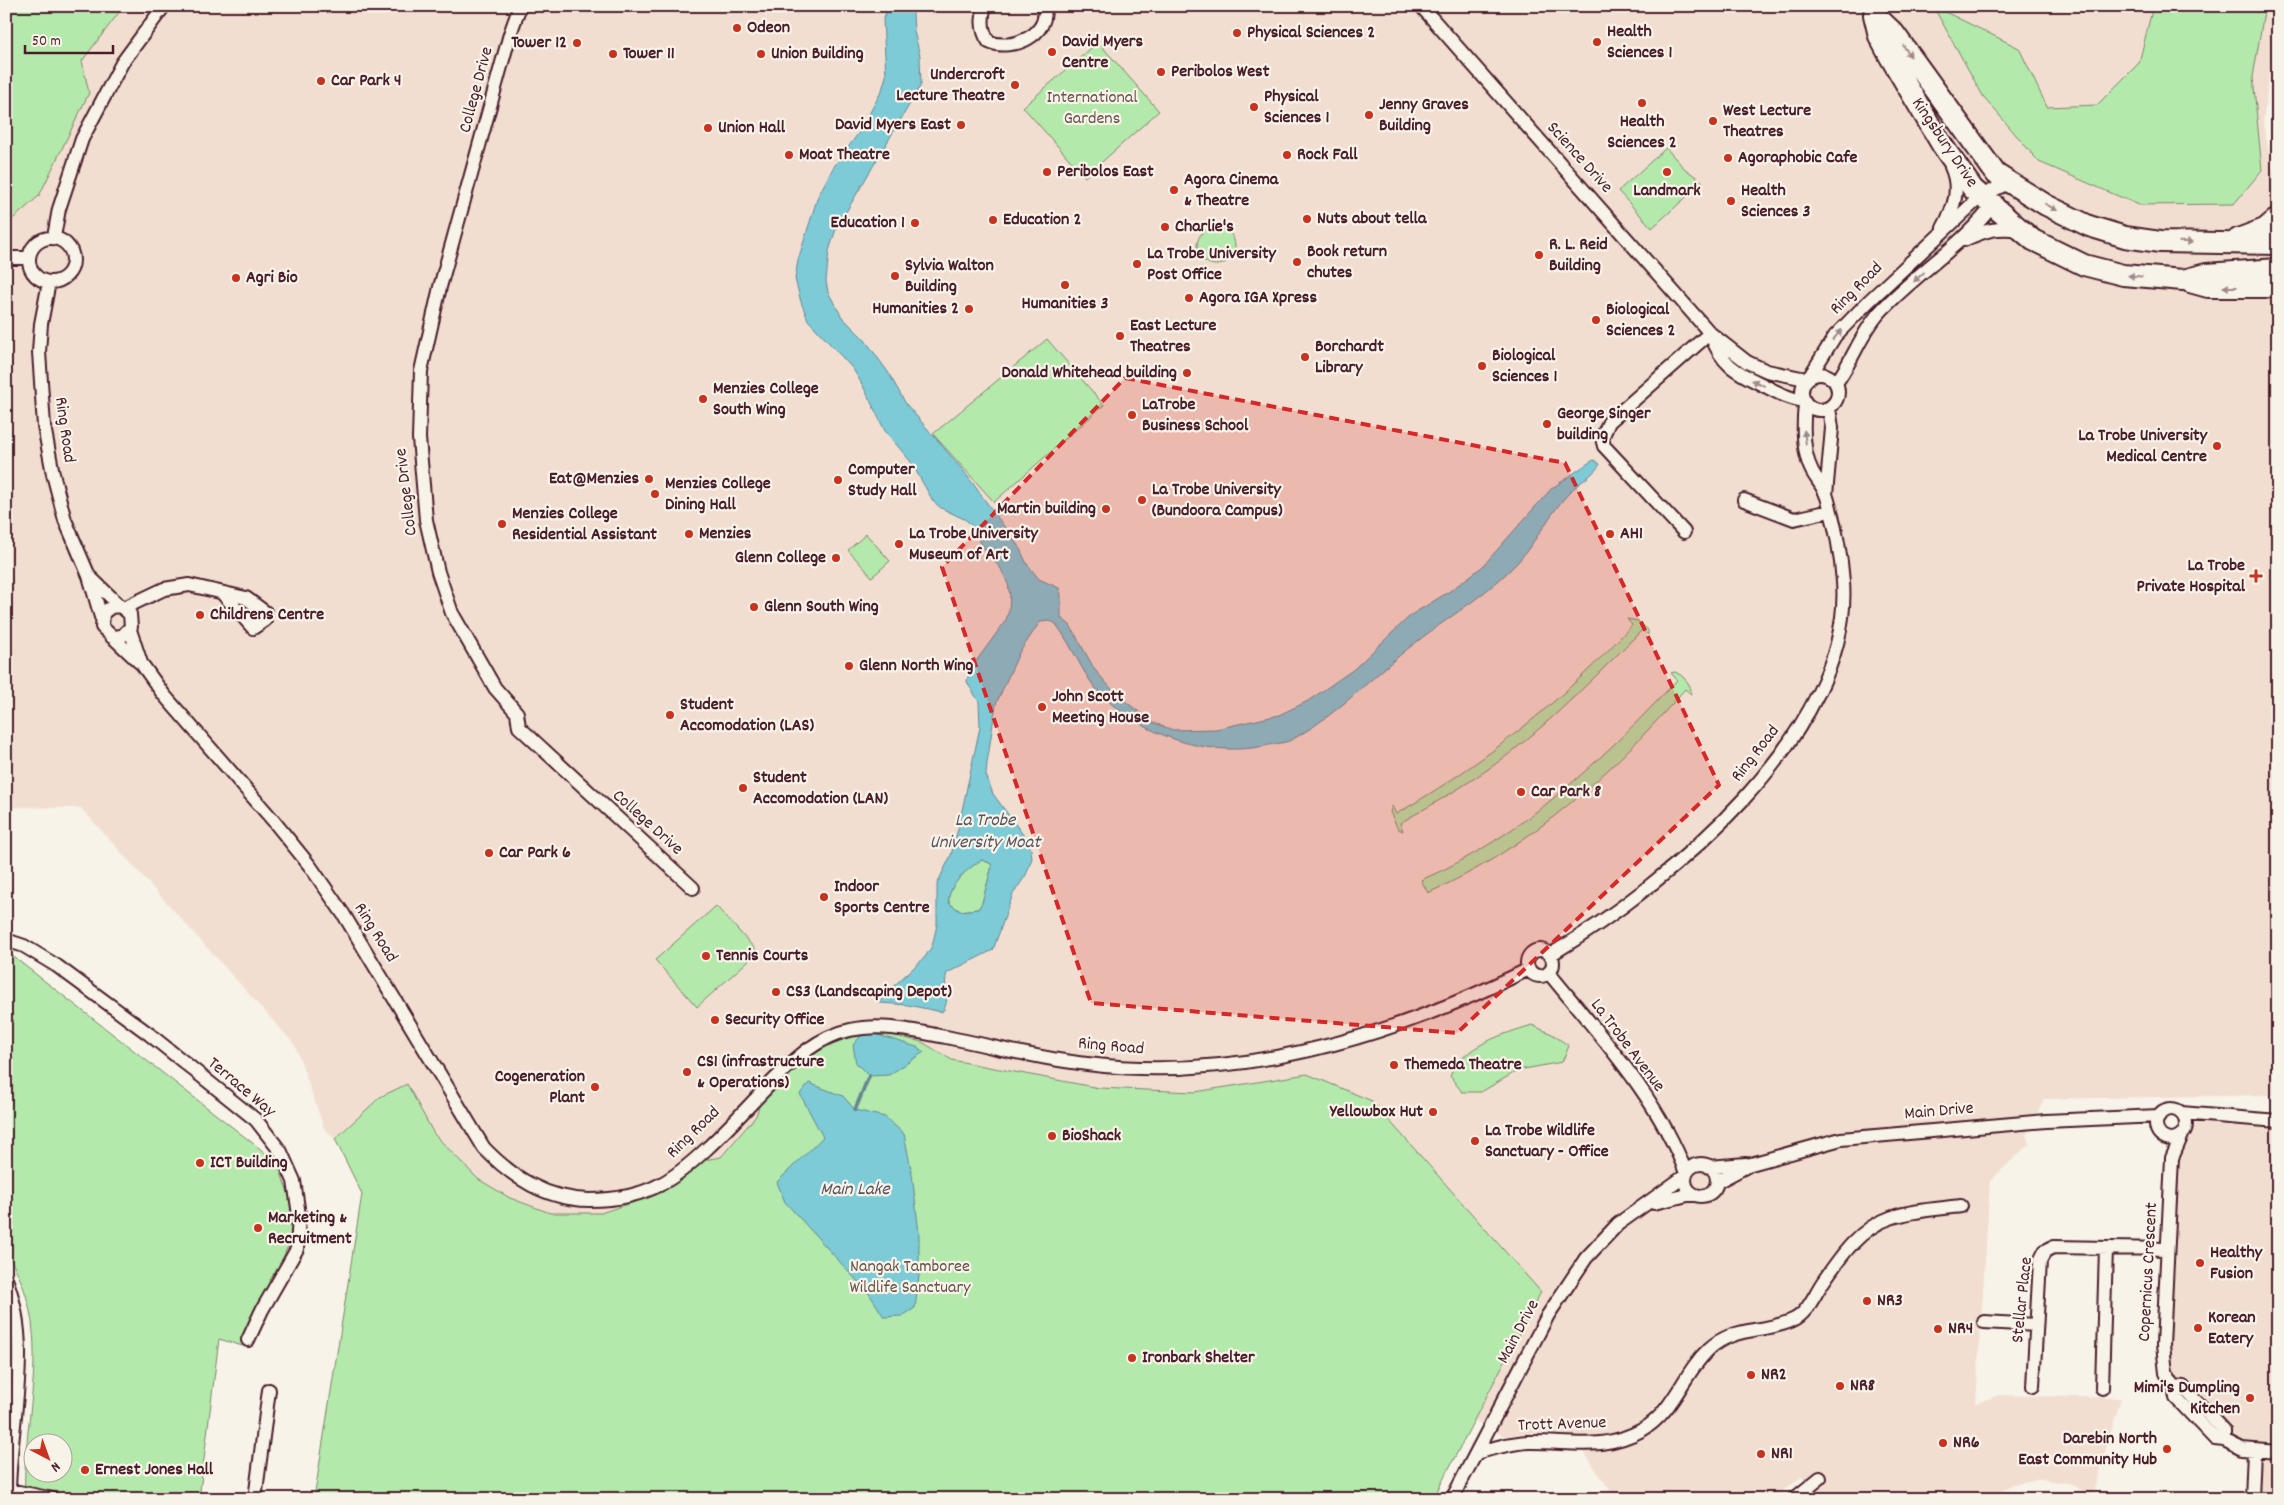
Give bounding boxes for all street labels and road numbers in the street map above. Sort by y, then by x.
street label: College Drive [454,44,500,136]
street label: Kingsbury Drive [1905,93,1983,193]
street label: Science Drive [1540,117,1618,199]
street label: Ring Road [1825,257,1889,321]
street label: Ring Road [47,396,81,464]
street label: College Drive [389,447,425,537]
street label: Ring Road [1726,720,1786,788]
street label: College Drive [606,784,688,862]
street label: Ring Road [347,898,403,968]
street label: La Trobe Avenue [1584,994,1670,1098]
street label: Ring Road [1077,1032,1145,1062]
street label: Terrace Way [201,1052,281,1124]
street label: Main Drive [1903,1097,1975,1127]
street label: Ring Road [662,1101,726,1165]
street label: Copernicus Crescent [2133,1201,2165,1342]
street label: Stellar Place [2006,1256,2040,1344]
street label: Main Drive [1492,1295,1546,1369]
street label: Trott Avenue [1517,1411,1607,1439]

